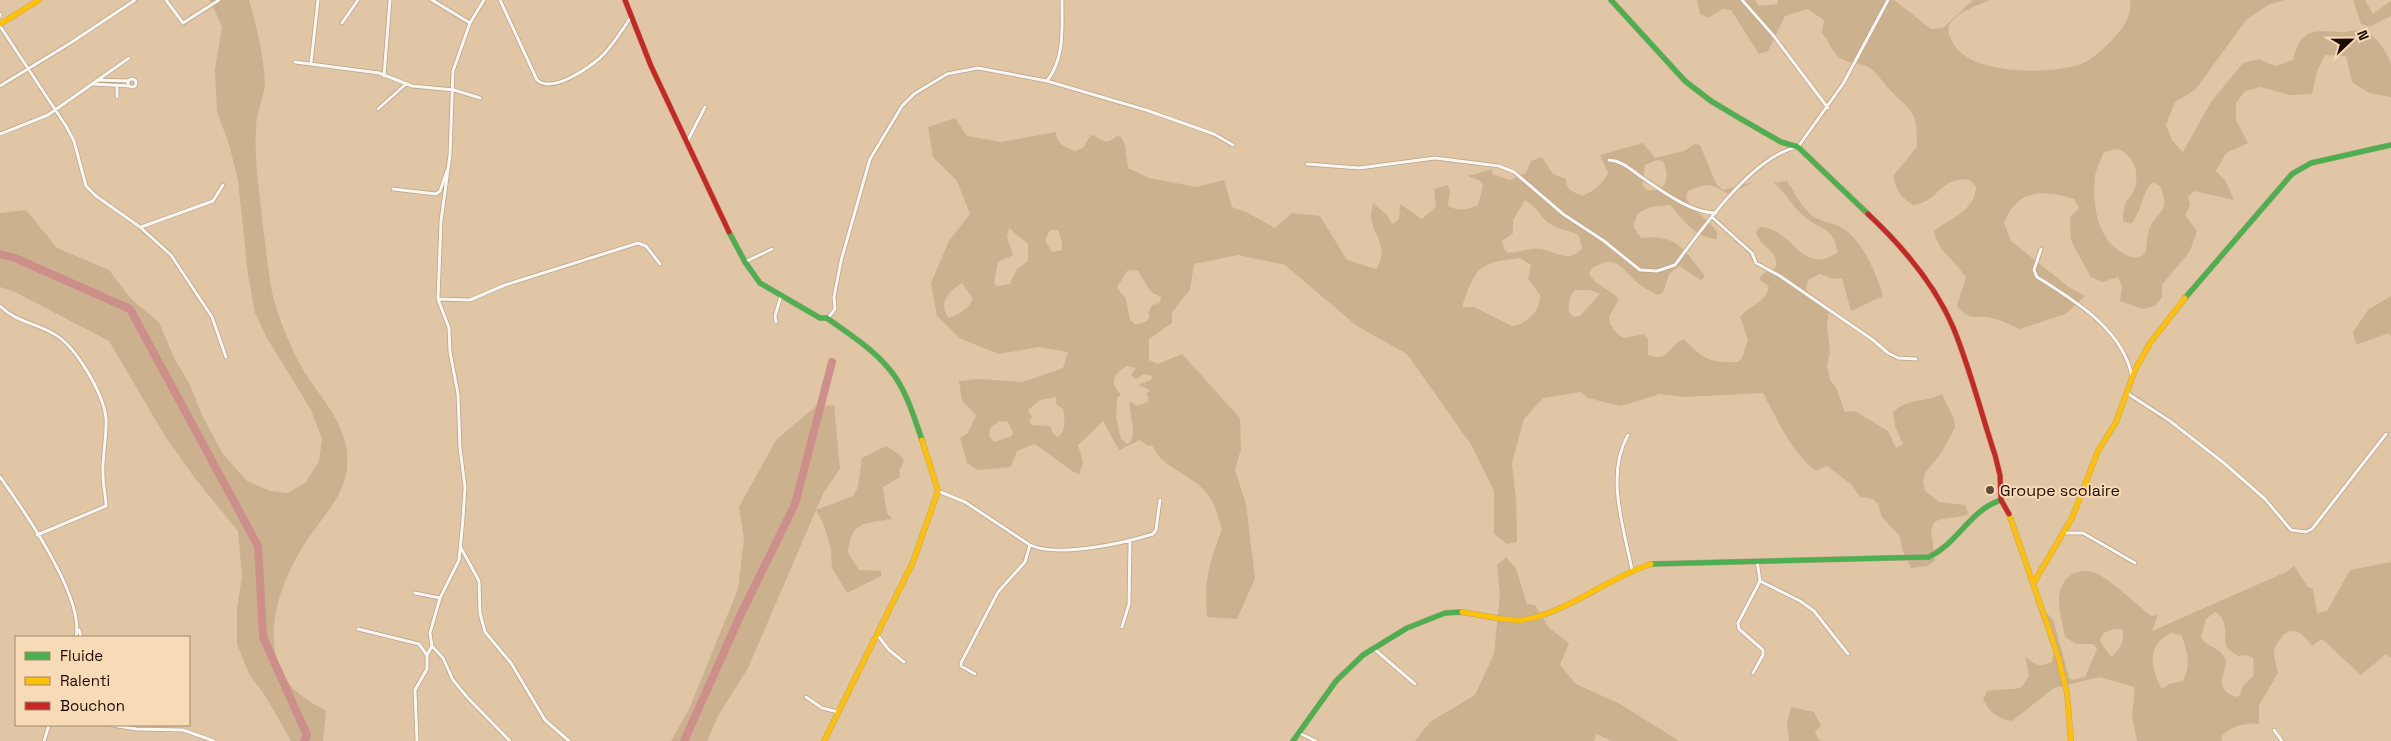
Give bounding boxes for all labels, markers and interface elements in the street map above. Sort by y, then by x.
north arrow [2326,15,2376,65]
text: N [2353,27,2373,43]
place label: Groupe scolaire [2000,480,2120,501]
marker: Groupe scolaire [1984,484,1996,496]
legend [15,636,190,726]
text: Fluide [60,646,103,665]
text: Ralenti [60,671,110,690]
text: Bouchon [60,696,125,715]

